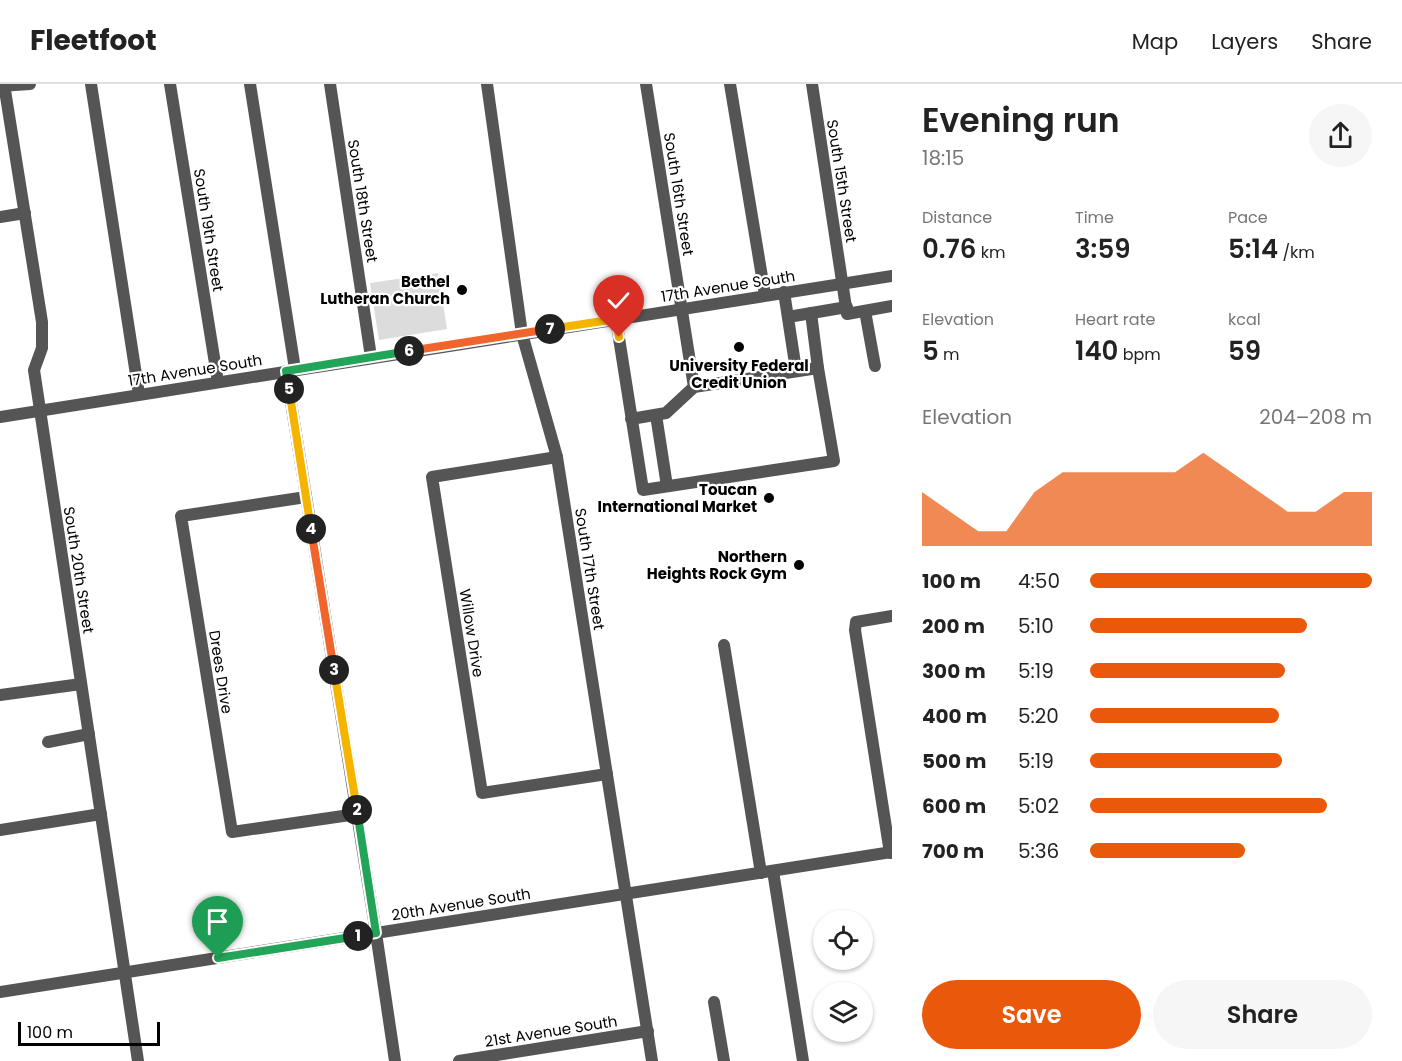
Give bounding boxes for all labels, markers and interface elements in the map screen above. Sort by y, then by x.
text: Fleetfoot [30,21,157,60]
text: Map [1132,27,1178,56]
text: Layers [1211,27,1278,56]
text: Share [1311,27,1372,56]
text: Evening run [922,97,1120,144]
button: share [1309,104,1372,167]
street label: South 15th Street [822,118,862,244]
street label: South 16th Street [659,131,699,257]
street label: South 18th Street [343,138,383,264]
text: 18:15 [922,144,964,172]
street label: South 19th Street [189,167,229,293]
text: Distance [922,206,992,229]
text: Time [1075,206,1114,229]
text: Pace [1228,206,1268,229]
text: 0.76 [922,231,976,267]
text: 3:59 [1075,231,1130,267]
text: 5:14 [1228,231,1278,267]
text: km [976,241,1005,264]
text: /km [1278,241,1315,264]
street label: 17th Avenue South [659,265,797,307]
place label: Bethel Lutheran Church [320,271,450,309]
pin [593,275,644,337]
marker: Bethel Lutheran Church [455,283,469,297]
icon: check [602,284,635,317]
text: Elevation [922,308,994,331]
text: Heart rate [1075,308,1155,331]
text: kcal [1228,308,1261,331]
pin: 7 [535,314,565,344]
text: 7 [546,317,554,340]
text: 5 [922,333,939,369]
text: 140 [1075,333,1118,369]
text: 59 [1228,333,1261,369]
pin: 6 [394,336,424,366]
text: 6 [404,339,414,362]
marker: University Federal Credit Union [732,340,746,354]
text: m [939,343,960,366]
text: bpm [1118,343,1161,366]
street label: 17th Avenue South [126,349,264,391]
place label: University Federal Credit Union [669,355,809,393]
pin: 5 [274,374,304,404]
text: 5 [284,377,294,400]
text: Elevation [922,403,1012,431]
text: 204–208 m [1259,403,1372,431]
place label: Toucan International Market [597,479,757,517]
marker: Toucan International Market [762,491,776,505]
street label: South 20th Street [59,505,99,635]
street label: South 17th Street [570,507,610,631]
pin: 4 [296,514,326,544]
text: 4 [306,517,316,540]
place label: Northern Heights Rock Gym [647,546,787,584]
marker: Northern Heights Rock Gym [792,558,806,572]
text: 100 m [922,567,981,595]
text: 4:50 [1018,567,1060,595]
street label: Willow Drive [455,587,489,679]
text: 200 m [922,612,985,640]
text: 5:10 [1018,612,1054,640]
street label: Drees Drive [204,629,238,715]
pin: 3 [319,655,349,685]
text: 300 m [922,657,986,685]
text: 5:19 [1018,657,1054,685]
text: 3 [329,658,339,681]
text: 400 m [922,702,987,730]
text: 5:20 [1018,702,1059,730]
text: 500 m [922,747,987,775]
text: 5:19 [1018,747,1054,775]
text: 600 m [922,792,986,820]
text: 5:02 [1018,792,1059,820]
pin: 2 [342,795,372,825]
text: 2 [352,798,362,821]
text: 700 m [922,837,984,865]
text: 5:36 [1018,837,1059,865]
street label: 20th Avenue South [390,883,532,925]
pin [192,896,243,958]
icon: arrive [201,905,234,938]
map controls [813,910,873,1042]
button: locate [813,910,873,970]
pin: 1 [343,921,373,951]
text: 1 [355,924,361,947]
button: Save [922,980,1141,1049]
button: Share [1153,980,1372,1049]
button: layers [813,982,873,1042]
street label: 21st Avenue South [483,1010,619,1052]
scale bar [18,1019,160,1046]
text: 100 m [27,1021,73,1044]

